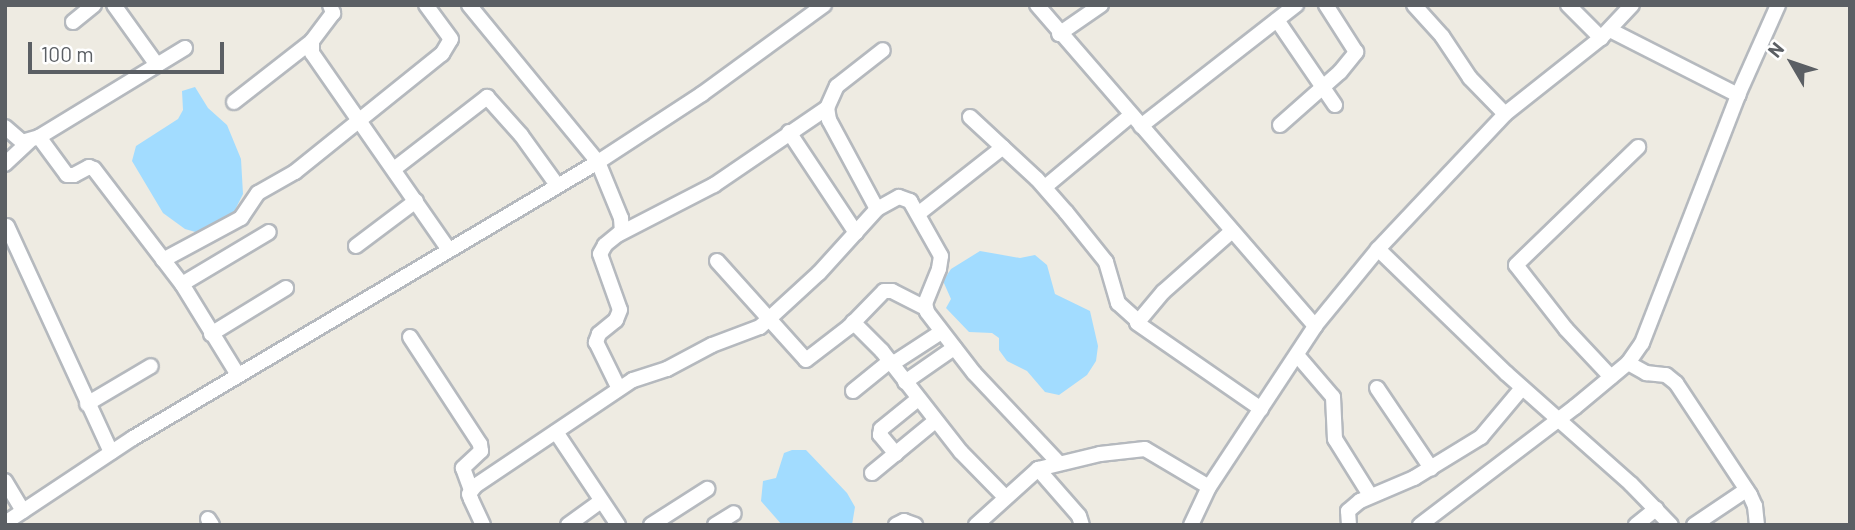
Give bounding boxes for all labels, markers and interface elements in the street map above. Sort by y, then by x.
scale bar [32,28,228,72]
north arrow [1757,28,1827,98]
text: N [1762,37,1788,62]
text: 100 m [41,41,94,66]

